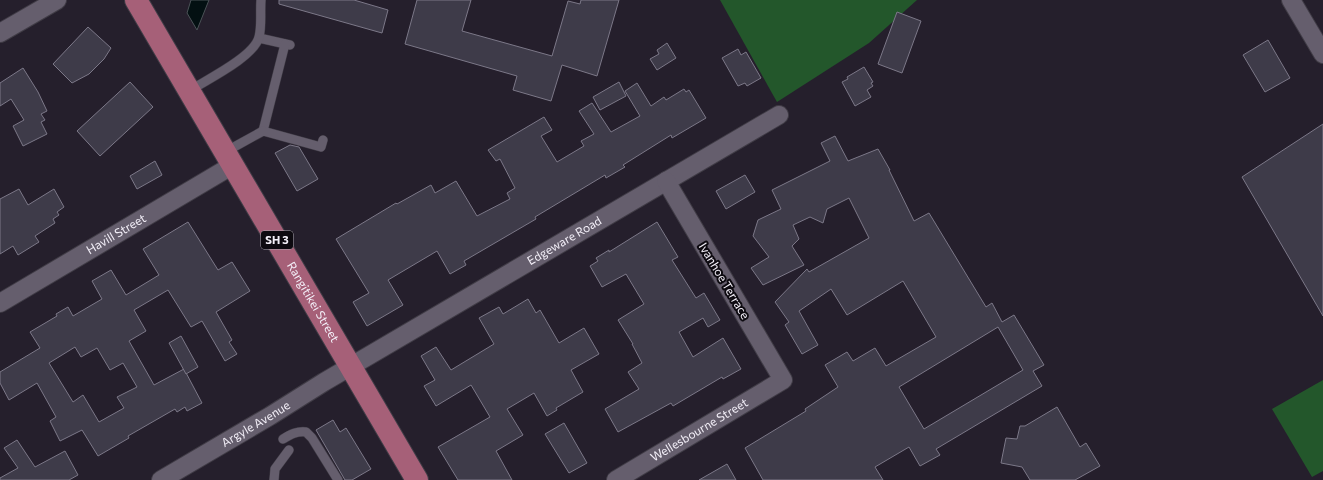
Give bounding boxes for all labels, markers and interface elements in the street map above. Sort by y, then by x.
street label: Havill Street [83,210,148,256]
street label: Edgeware Road [524,213,604,267]
road number: SH 3 [261,231,293,249]
street label: Ivanhoe Terrace [697,240,753,321]
street label: Rangitikei Street [285,259,343,344]
street label: Wellesbourne Street [648,395,750,464]
street label: Argyle Avenue [218,397,292,449]

